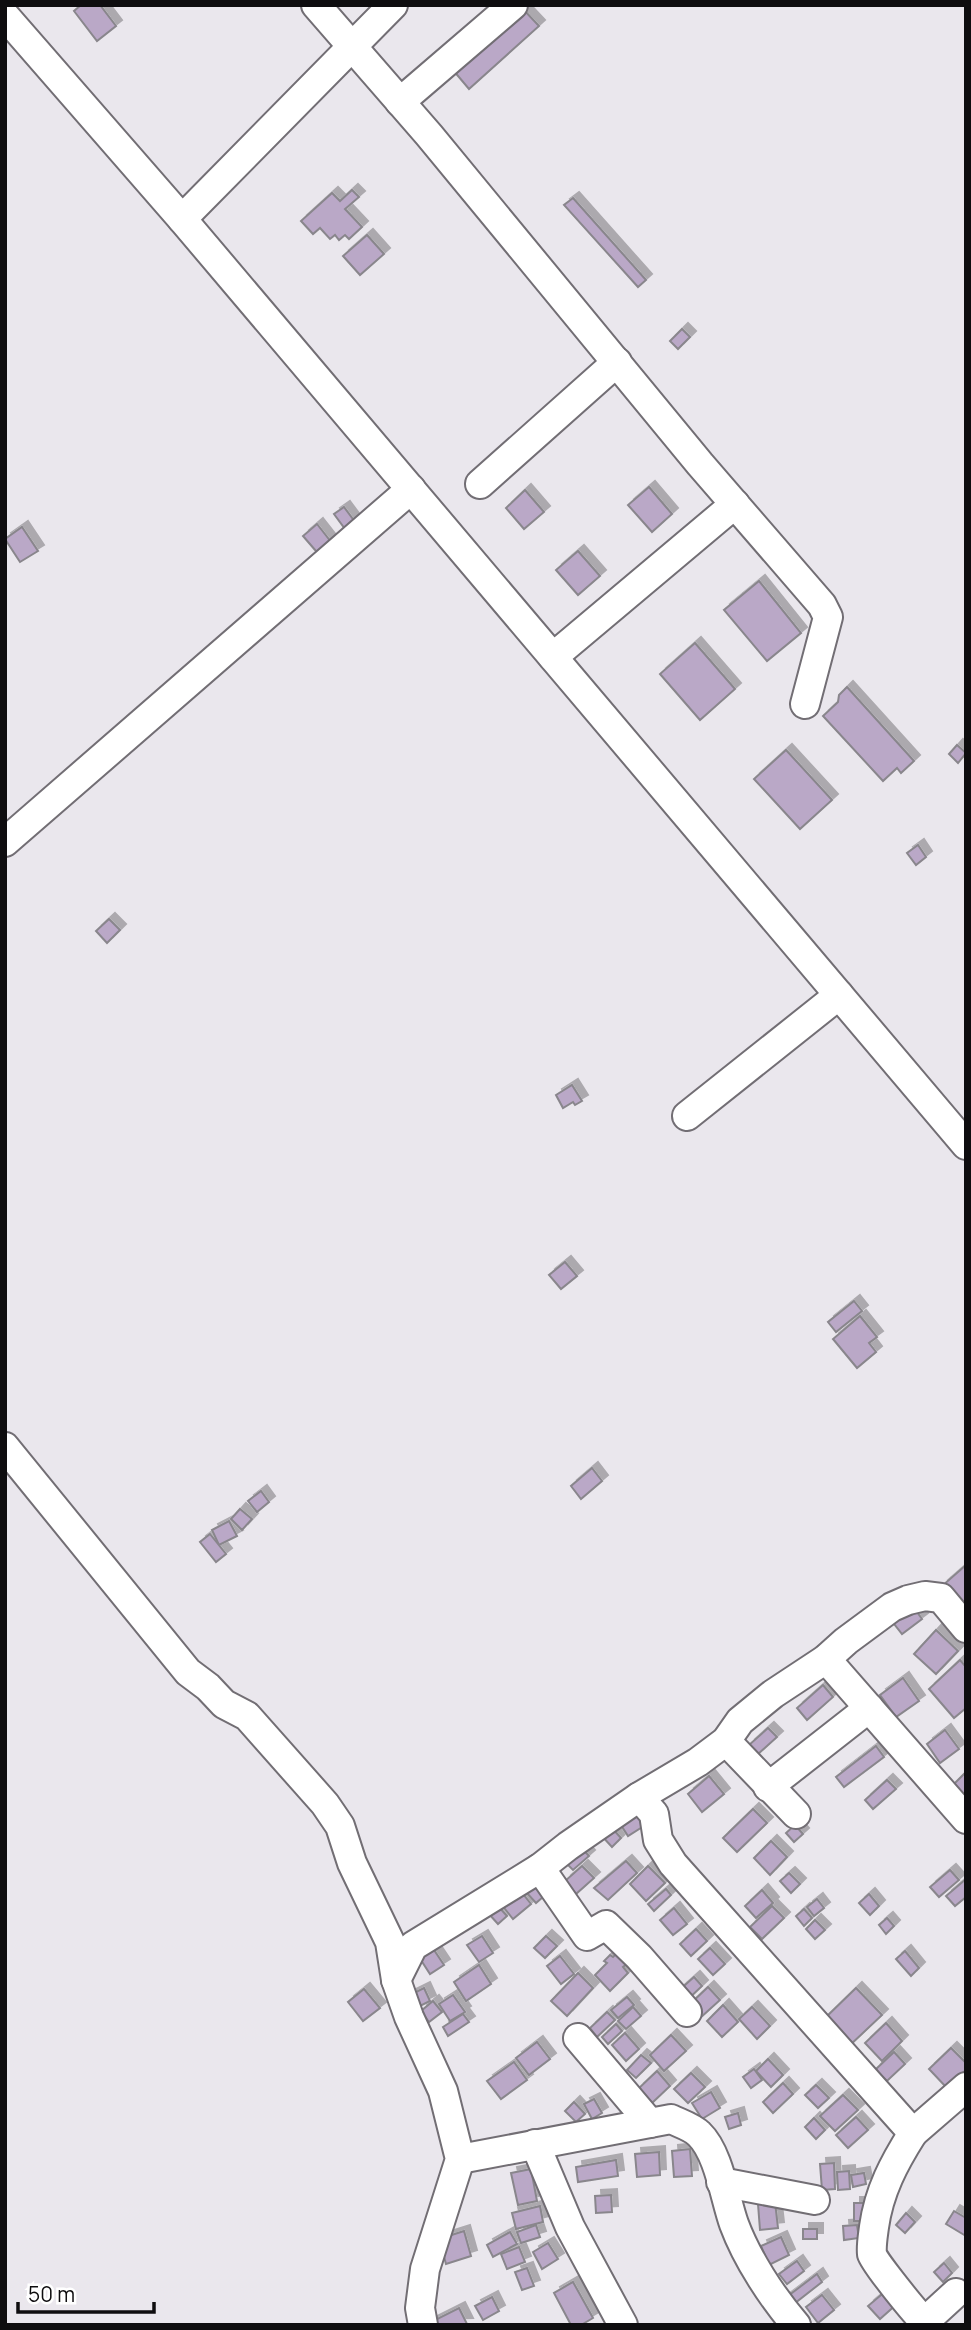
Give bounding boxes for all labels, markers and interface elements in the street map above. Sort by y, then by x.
scale bar [18,2270,154,2314]
text: 50 m [28,2280,75,2308]

